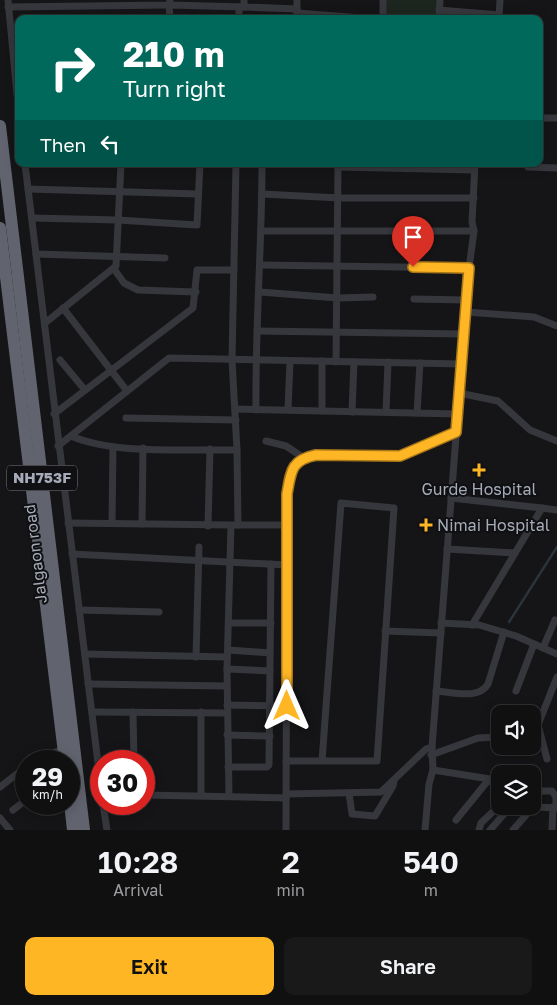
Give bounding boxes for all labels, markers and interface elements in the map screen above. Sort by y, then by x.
text: 210 m [123,33,225,75]
icon: right [40,35,105,100]
text: Turn right [123,75,226,102]
icon: left [96,130,124,158]
text: Then [40,133,86,156]
pin [392,216,434,267]
icon: arrive [399,223,427,251]
marker: Gurde Hospital [472,463,486,477]
road number: NH753F [7,466,77,490]
place label: Gurde Hospital [421,479,537,499]
street label: Jalgaon road [19,503,51,605]
place label: Nimai Hospital [437,515,550,535]
marker: Nimai Hospital [419,518,433,532]
position arrow [260,679,312,731]
map controls [491,705,541,815]
button: sound [491,705,541,755]
speed limit sign: 30 [90,750,155,815]
text: 29 [32,761,63,792]
button: layers [491,765,541,815]
text: km/h [32,787,63,802]
text: 10:28 [98,844,179,880]
text: 2 [282,844,300,880]
text: 540 [403,844,459,880]
text: Arrival [113,880,163,900]
text: min [277,880,305,900]
text: m [424,880,438,900]
button: Exit [25,937,274,995]
button: Share [284,937,532,995]

